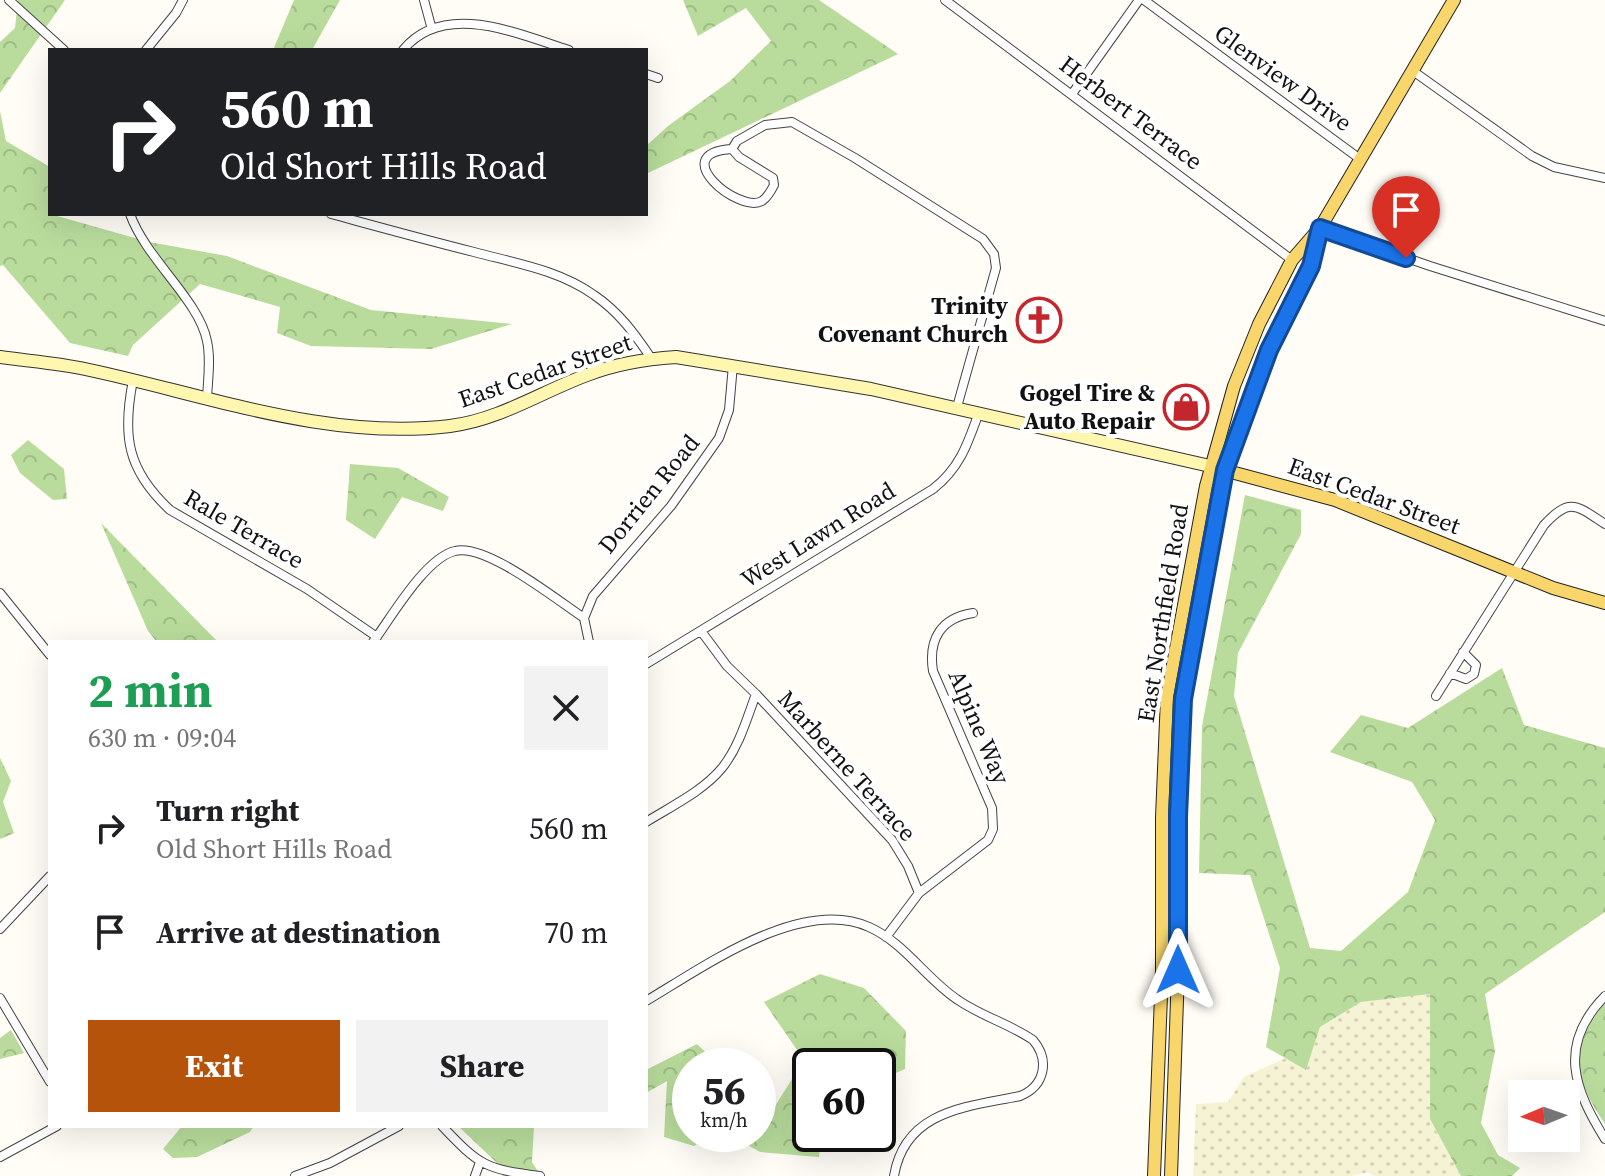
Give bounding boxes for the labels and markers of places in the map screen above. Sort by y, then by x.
pin [1372,176,1440,258]
place label: Trinity Covenant Church [818,289,1008,350]
church icon: Trinity Covenant Church [1015,296,1063,344]
place label: Gogel Tire & Auto Repair [1020,376,1156,437]
shop icon: Gogel Tire & Auto Repair [1162,383,1210,431]

